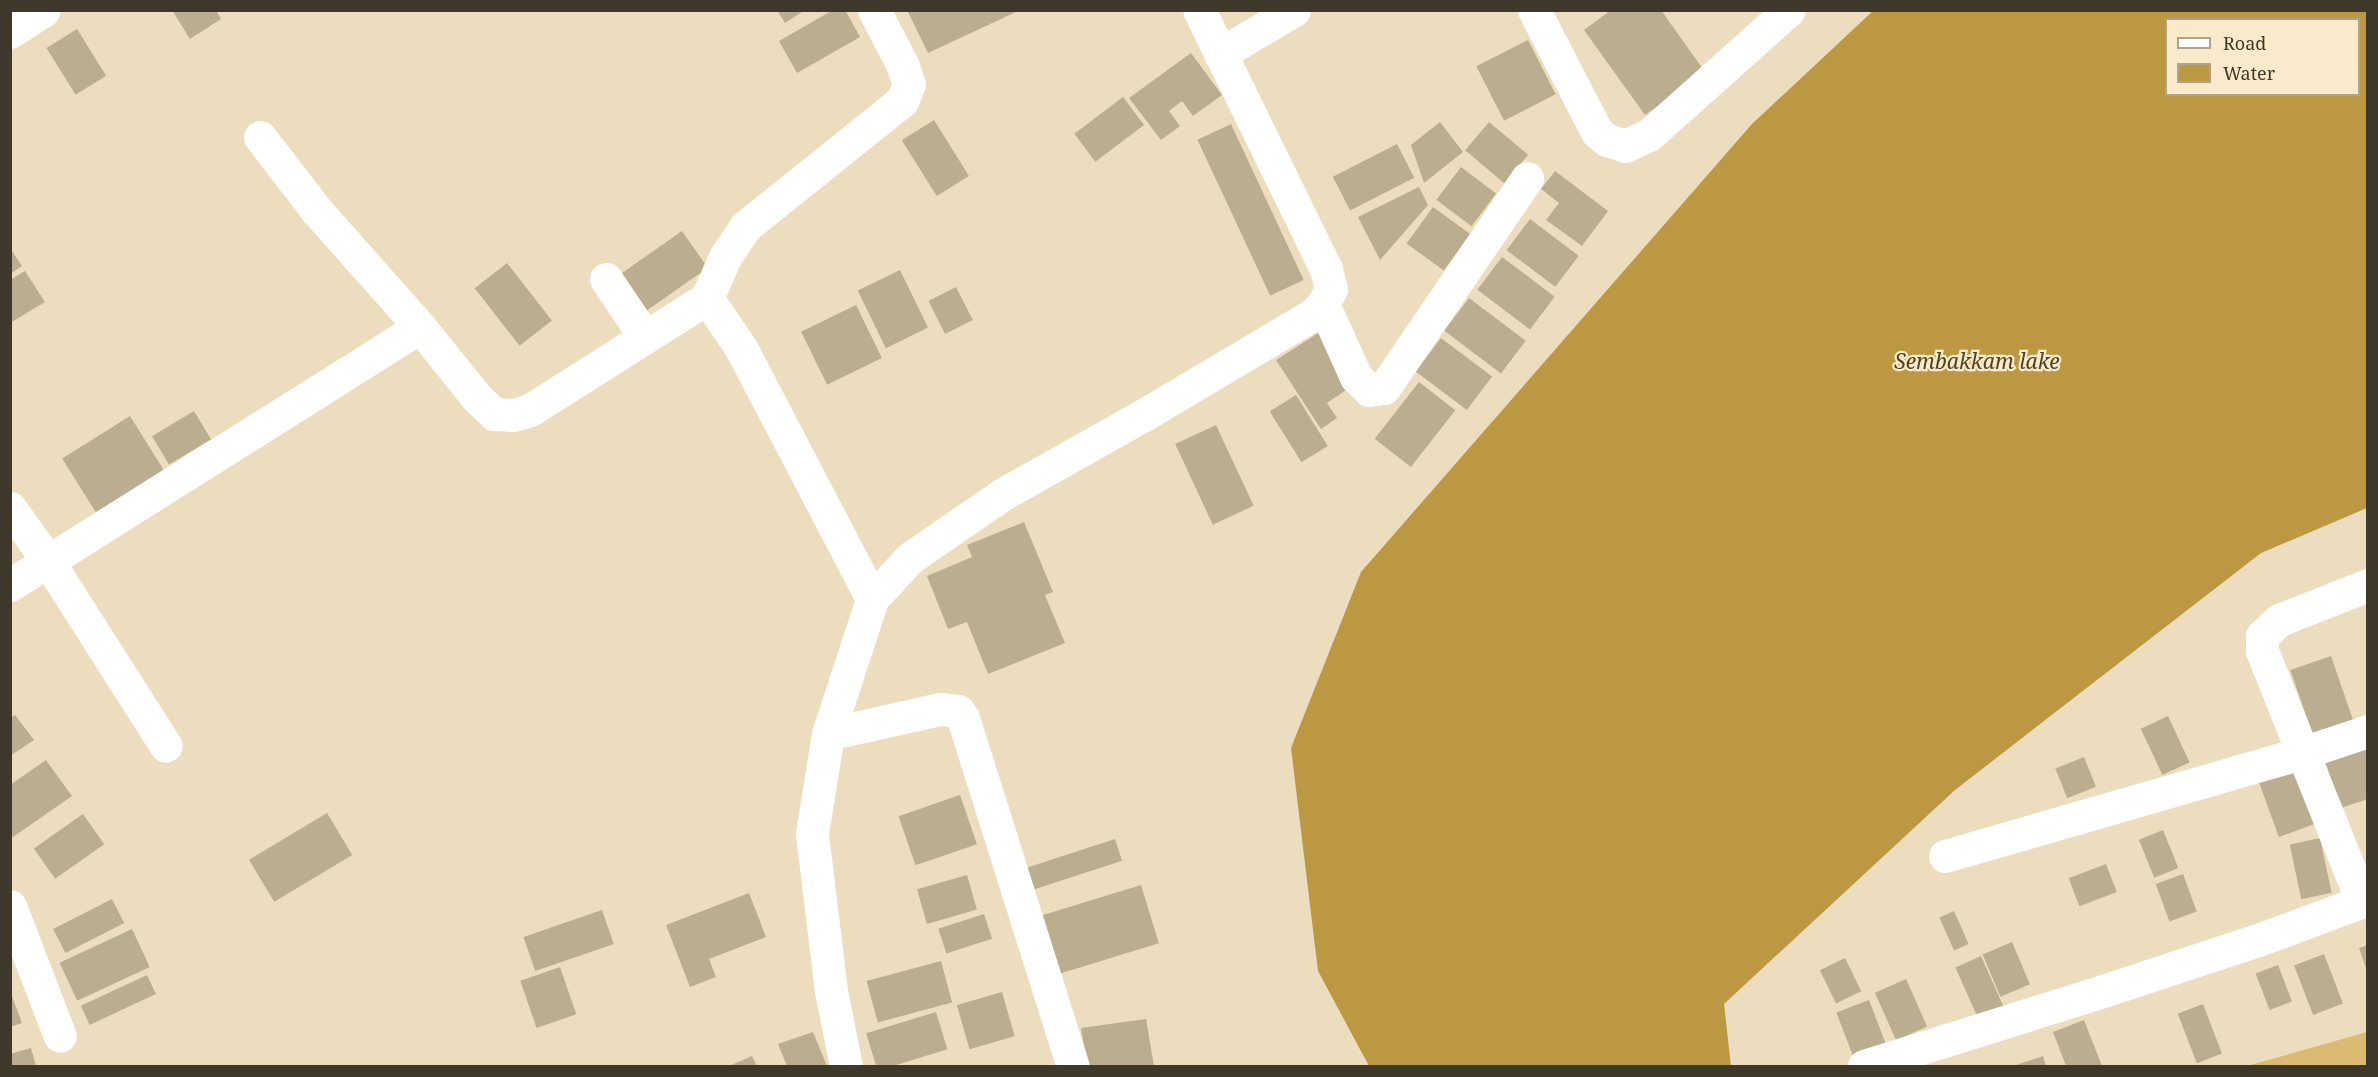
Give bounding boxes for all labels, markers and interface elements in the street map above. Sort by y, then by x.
legend [2165,18,2360,96]
text: Road [2223,31,2266,55]
text: Water [2223,61,2275,85]
water label: Sembakkam lake [1894,348,2060,374]

